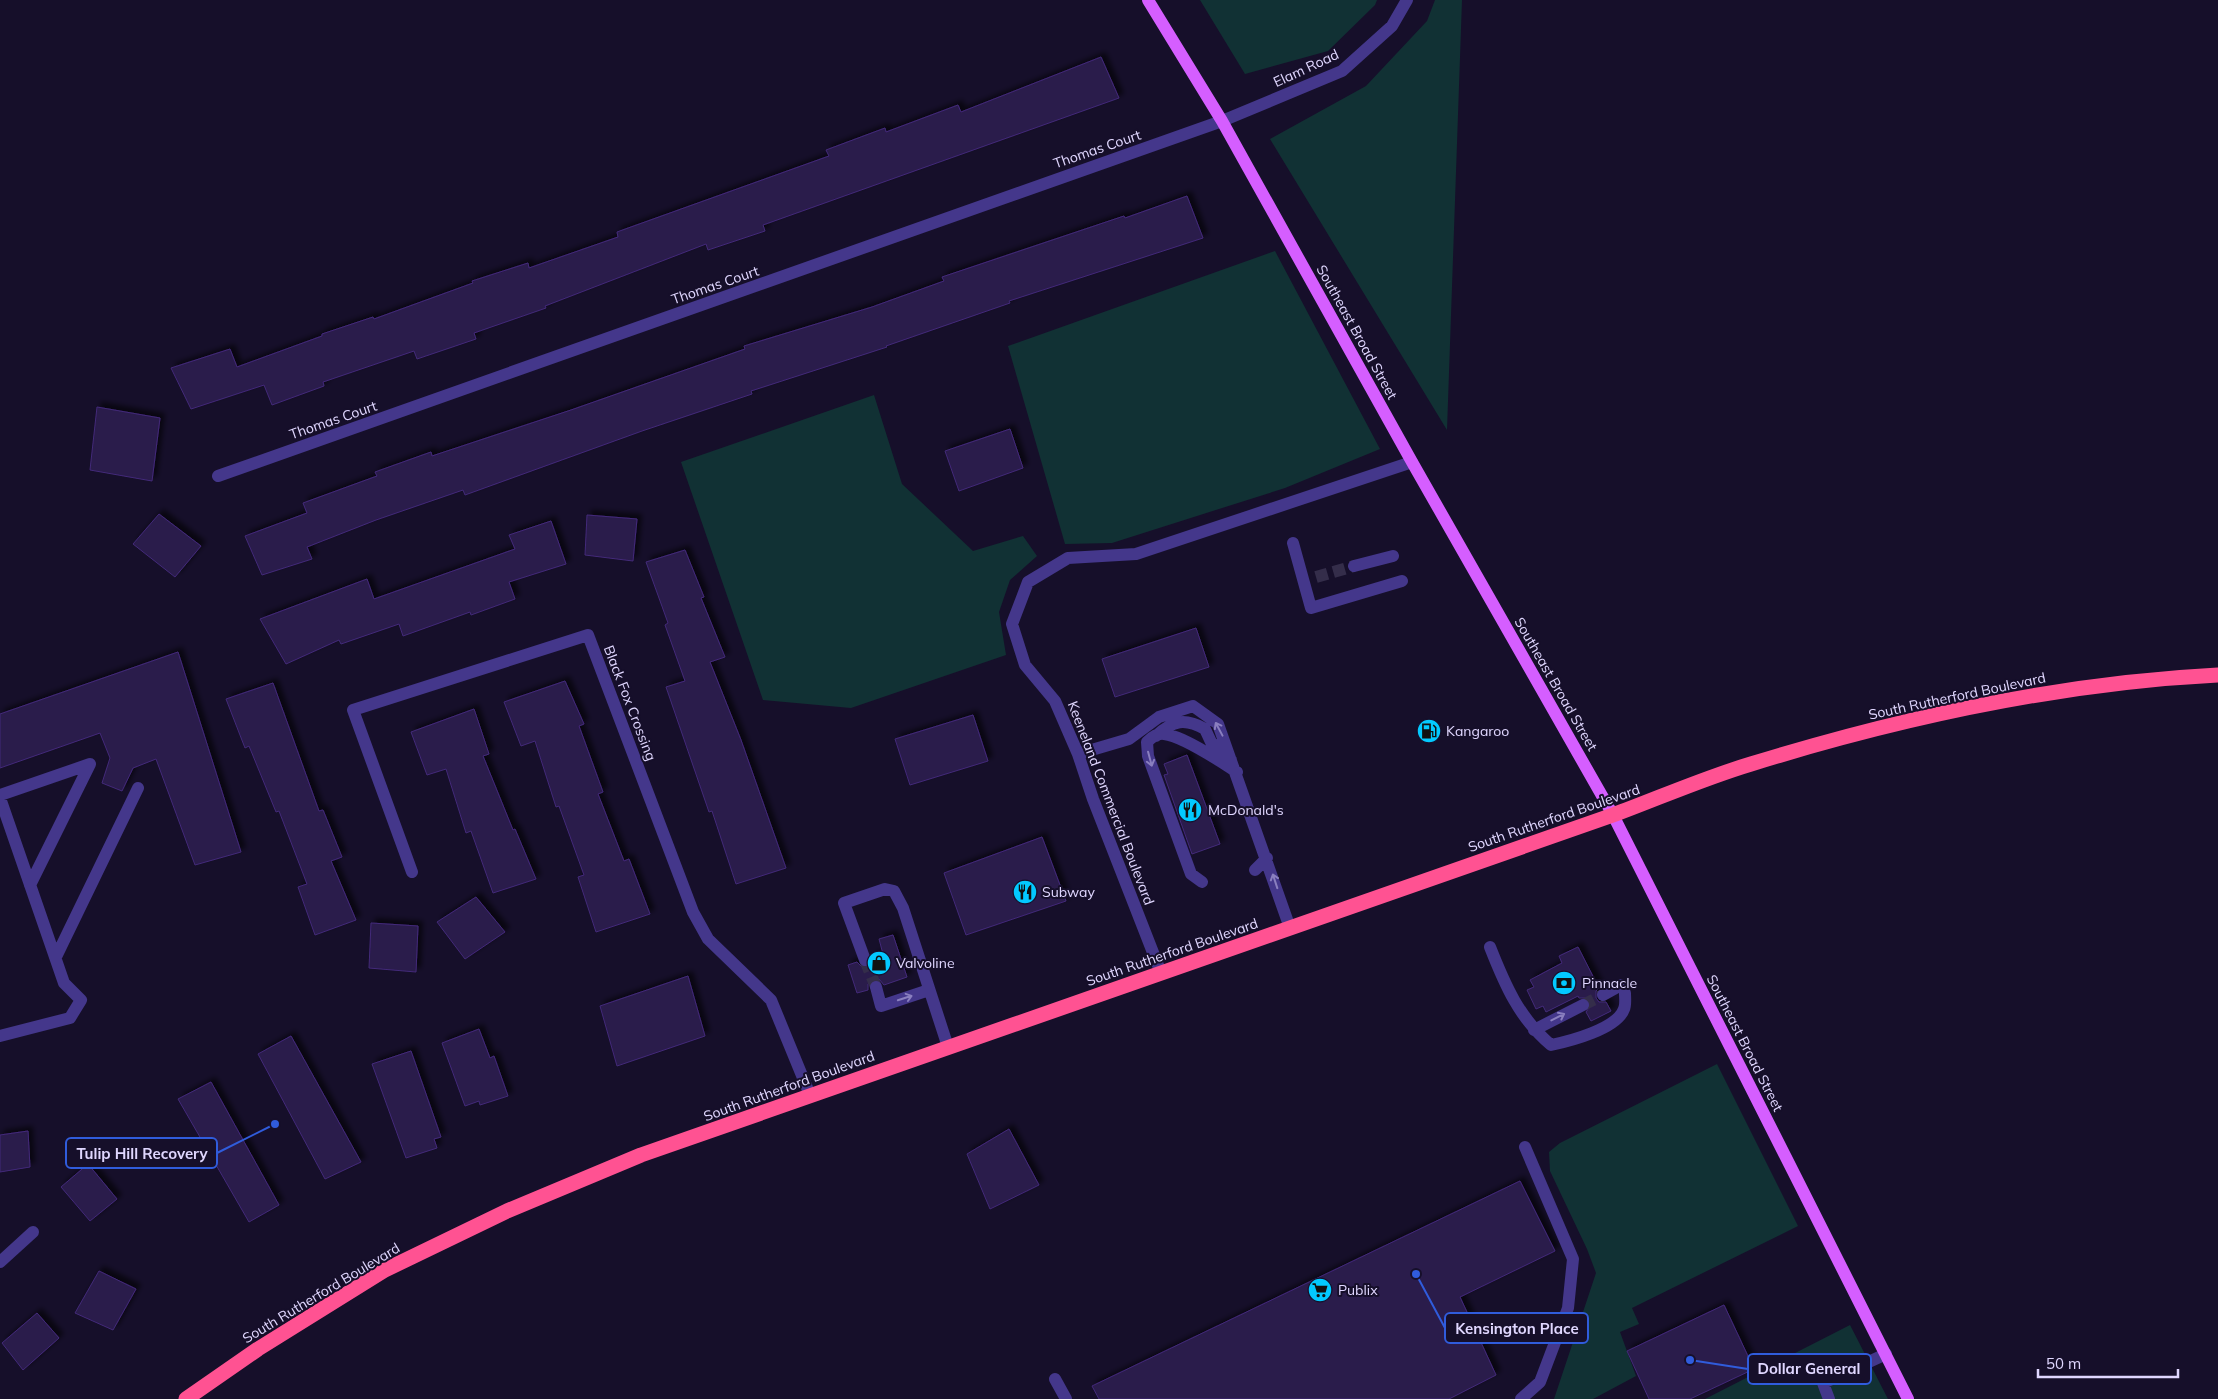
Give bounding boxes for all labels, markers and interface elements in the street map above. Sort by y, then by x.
street label: Elam Road [1270,45,1342,91]
street label: Thomas Court [1051,126,1143,172]
street label: Thomas Court [669,262,761,308]
street label: Southeast Broad Street [1313,262,1402,402]
street label: Thomas Court [287,397,379,443]
street label: Southeast Broad Street [1510,614,1602,754]
street label: Black Fox Crossing [600,643,660,763]
street label: South Rutherford Boulevard [1867,668,2047,724]
street label: Keeneland Commercial Boulevard [1064,698,1158,908]
fuel station icon: Kangaroo [1416,718,1442,744]
one-way arrow [1214,721,1224,736]
place label: Kangaroo [1446,722,1509,740]
one-way arrow [1146,750,1155,766]
street label: South Rutherford Boulevard [1466,780,1642,856]
restaurant icon: McDonald's [1177,797,1203,823]
place label: McDonald's [1208,801,1284,819]
one-way arrow [1270,874,1279,890]
restaurant icon: Subway [1012,879,1038,905]
place label: Subway [1042,883,1095,901]
street label: South Rutherford Boulevard [1084,914,1260,990]
shop icon: Valvoline [866,950,892,976]
place label: Valvoline [896,954,955,972]
bank icon: Pinnacle [1551,970,1577,996]
street label: Southeast Broad Street [1703,972,1787,1114]
place label: Pinnacle [1582,974,1637,992]
one-way arrow [897,993,912,1002]
one-way arrow [1550,1012,1565,1021]
street label: South Rutherford Boulevard [701,1047,877,1125]
callout: Tulip Hill Recovery [66,1138,217,1168]
text: Tulip Hill Recovery [76,1144,208,1163]
street label: South Rutherford Boulevard [239,1239,403,1347]
supermarket icon: Publix [1307,1277,1333,1303]
place label: Publix [1338,1281,1378,1299]
callout: Kensington Place [1445,1313,1588,1343]
text: Kensington Place [1455,1319,1579,1338]
scale bar [2038,1346,2178,1378]
callout: Dollar General [1748,1354,1871,1384]
text: 50 m [2046,1354,2081,1373]
text: Dollar General [1757,1359,1861,1378]

